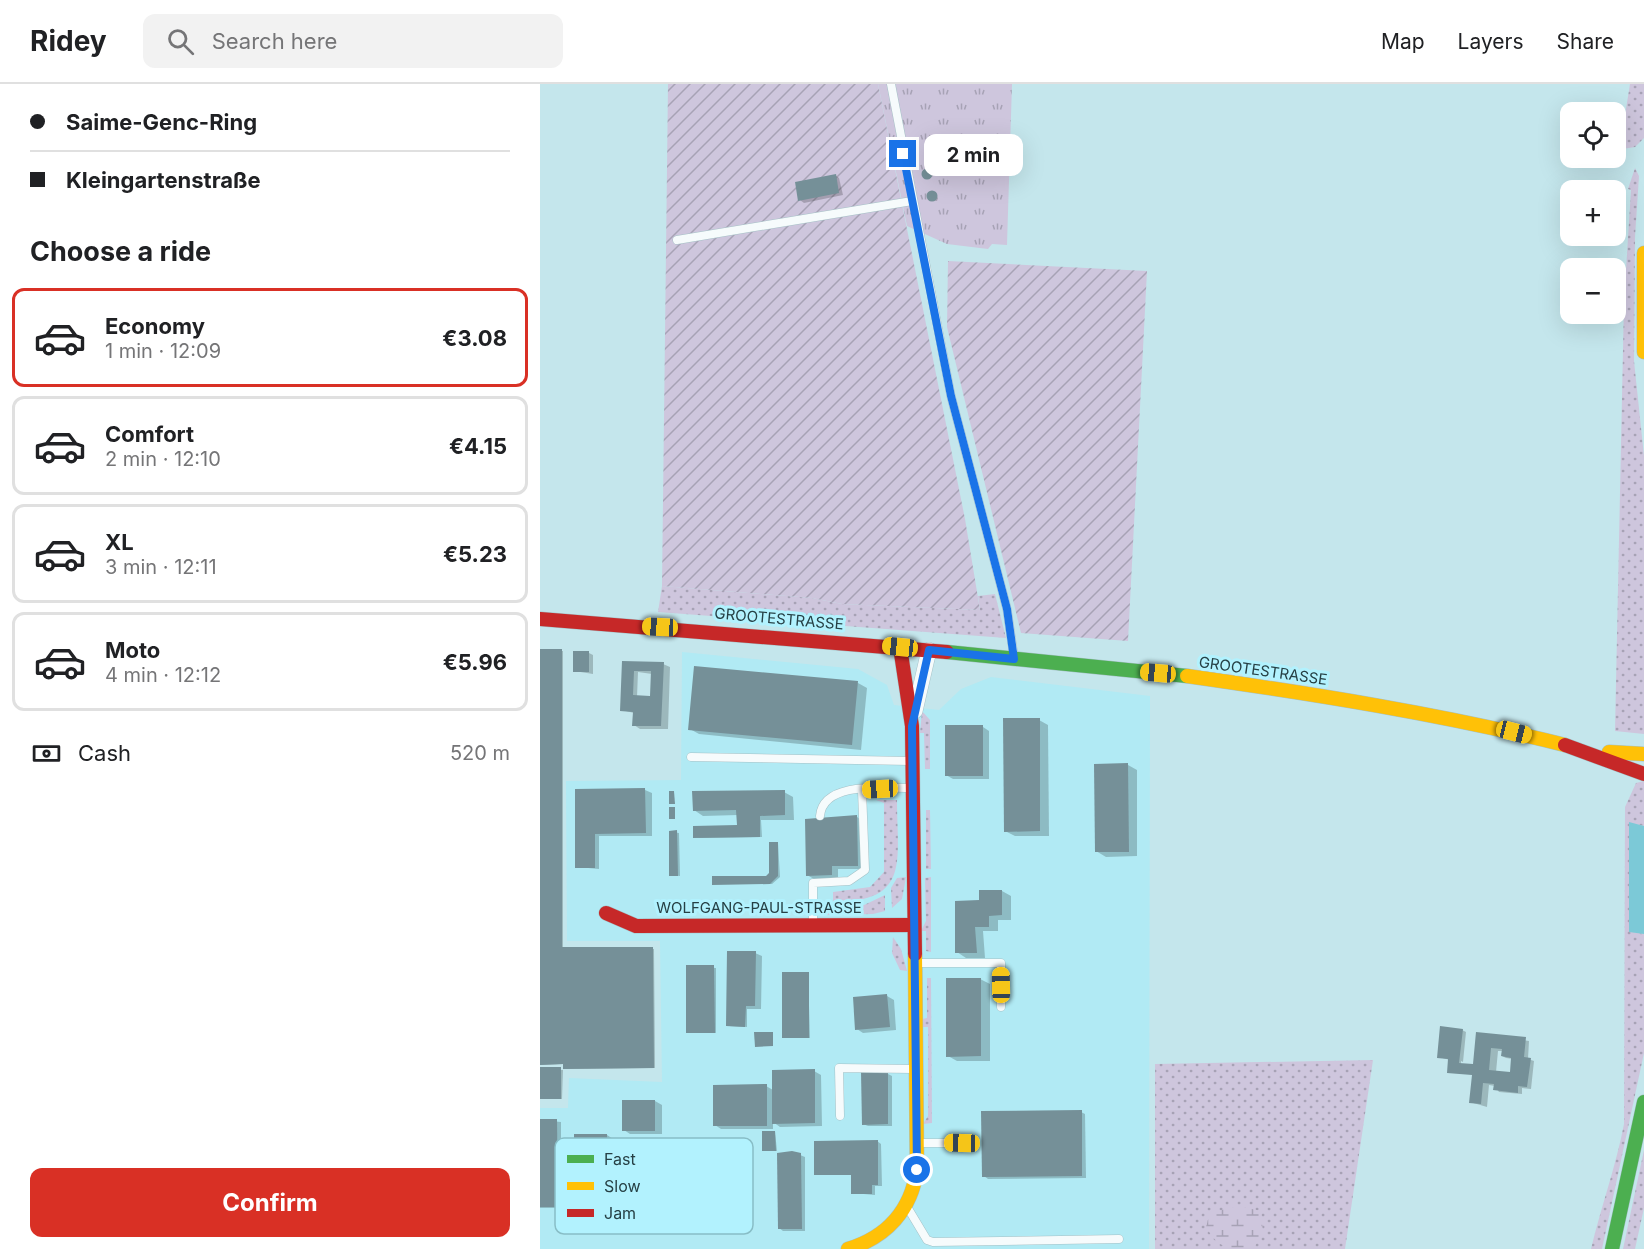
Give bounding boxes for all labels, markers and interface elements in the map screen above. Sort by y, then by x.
search box [143,14,563,68]
text: Ridey [30,24,107,58]
icon: search [164,25,197,58]
text: Search here [212,28,337,54]
text: Map [1381,29,1425,54]
text: Layers [1458,29,1524,54]
text: Share [1557,29,1614,54]
map controls [1560,102,1626,324]
button: locate [1560,102,1626,168]
text: Saime-Genc-Ring [66,109,257,135]
callout: 2 min [924,133,1023,175]
route end [889,140,916,167]
text: 2 min [947,143,1000,167]
text: Kleingartenstraße [66,167,261,193]
button: + [1560,180,1626,246]
text: Choose a ride [30,235,211,268]
button: − [1560,258,1626,324]
icon: car [33,311,87,365]
text: Economy [105,313,205,339]
text: €3.08 [442,325,507,351]
text: 1 min · 12:09 [105,339,221,363]
icon: car [33,419,87,473]
text: Comfort [105,421,194,447]
text: €4.15 [449,433,507,459]
text: 2 min · 12:10 [105,447,221,471]
icon: car [33,527,87,581]
text: XL [105,529,134,555]
text: €5.23 [443,541,507,567]
text: 3 min · 12:11 [105,555,217,579]
street label: GROOTESTRASSE [714,603,844,634]
car [642,617,678,637]
icon: car [33,635,87,689]
car [881,636,919,658]
text: Moto [105,637,160,663]
text: €5.96 [443,649,507,675]
street label: GROOTESTRASSE [1198,652,1329,689]
car [1139,662,1177,684]
text: 4 min · 12:12 [105,663,221,687]
car [1494,719,1534,745]
icon: cash [30,737,63,770]
text: Cash [78,740,131,766]
text: 520 m [450,741,510,765]
car [862,779,898,799]
street label: WOLFGANG-PAUL-STRASSE [656,898,862,917]
car [992,967,1010,1003]
car [944,1134,980,1152]
legend [555,1138,753,1234]
text: Fast [604,1149,636,1169]
route start [903,1156,930,1183]
button: Confirm [30,1168,510,1237]
text: Slow [604,1176,641,1196]
text: Jam [604,1203,636,1223]

